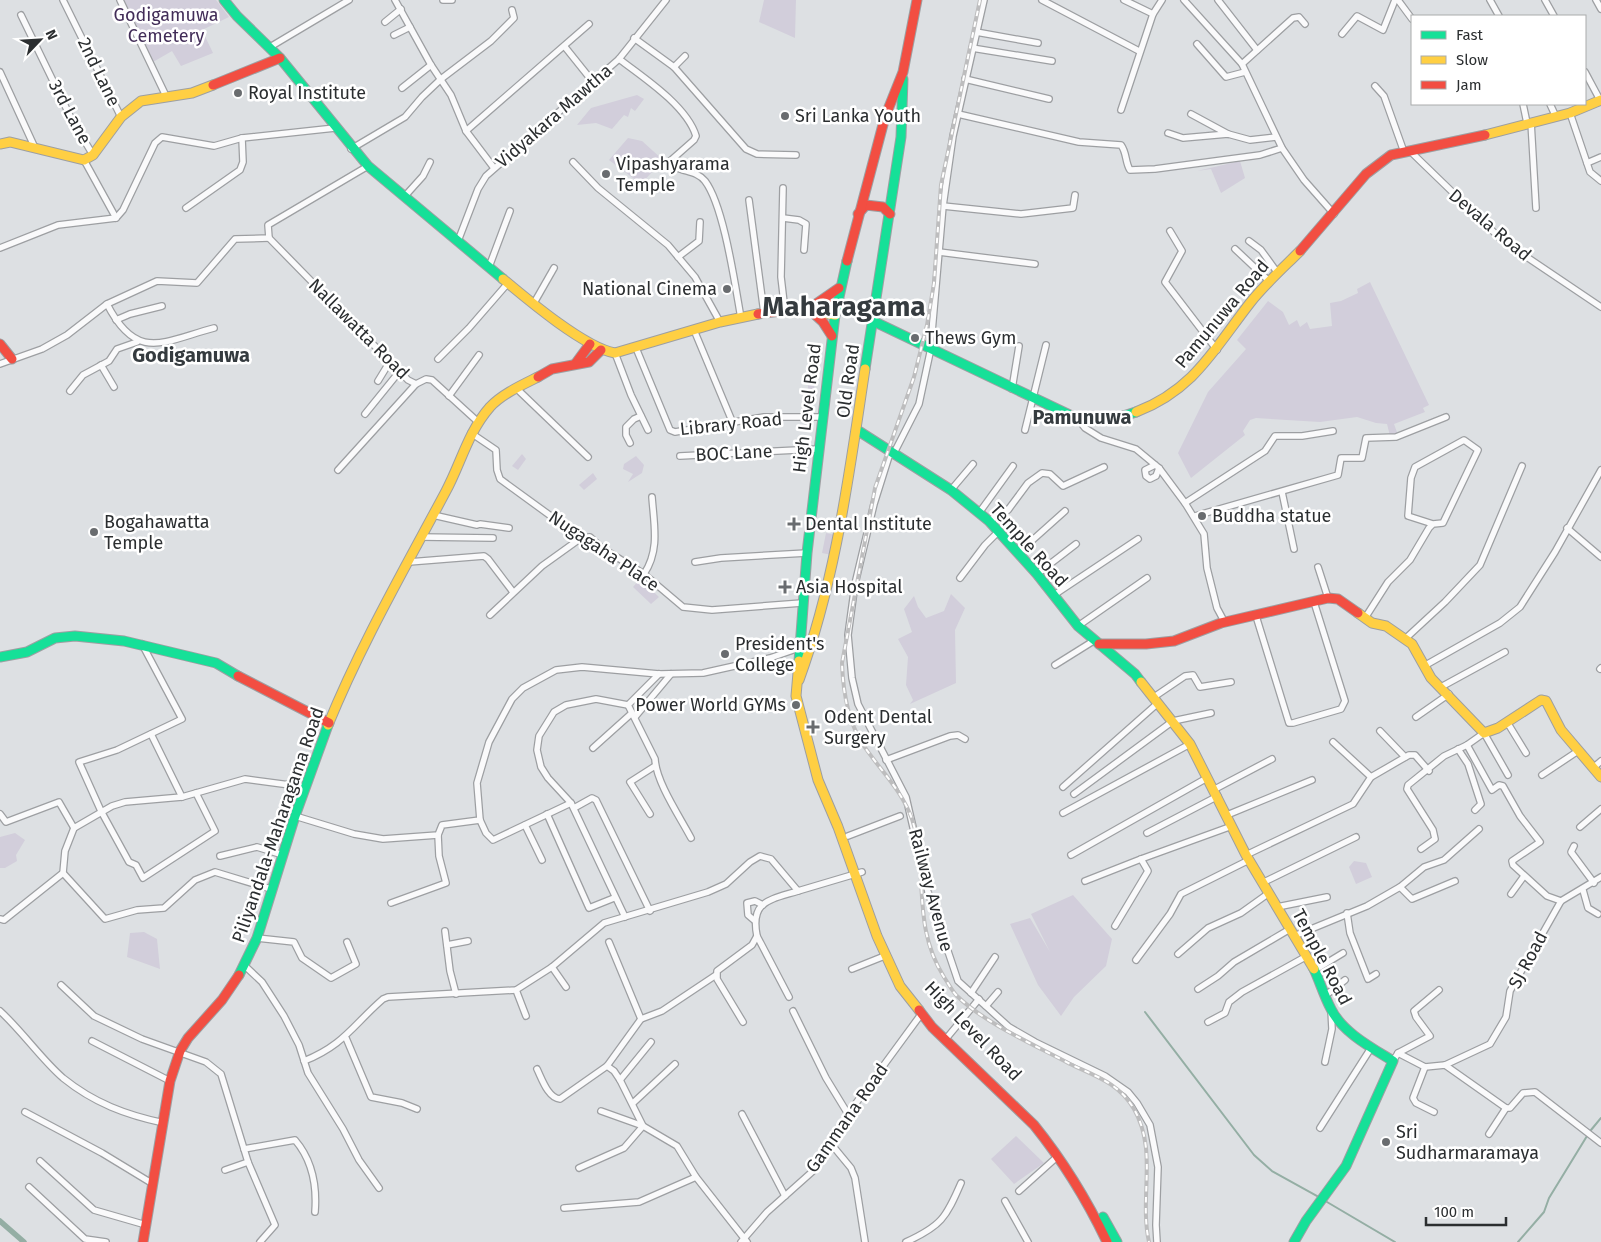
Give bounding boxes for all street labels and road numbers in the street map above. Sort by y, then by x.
street label: 2nd Lane [73,34,125,110]
street label: Vidyakara Mawtha [491,59,617,173]
street label: 3rd Lane [44,76,96,148]
street label: Devala Road [1444,184,1536,266]
street label: Pamunuwa Road [1170,255,1274,373]
street label: Nallawatta Road [304,274,414,384]
street label: High Level Road [788,342,826,474]
street label: Old Road [832,342,864,420]
street label: Library Road [679,408,783,440]
street label: BOC Lane [695,440,773,466]
street label: Temple Road [986,498,1072,592]
street label: Nugagaha Place [545,506,663,596]
street label: Piliyandala-Maharagama Road [227,704,329,946]
street label: Railway Avenue [904,826,958,954]
street label: Temple Road [1288,905,1356,1009]
street label: SJ Road [1504,928,1552,992]
street label: High Level Road [920,976,1026,1086]
street label: Gammana Road [801,1059,893,1177]

